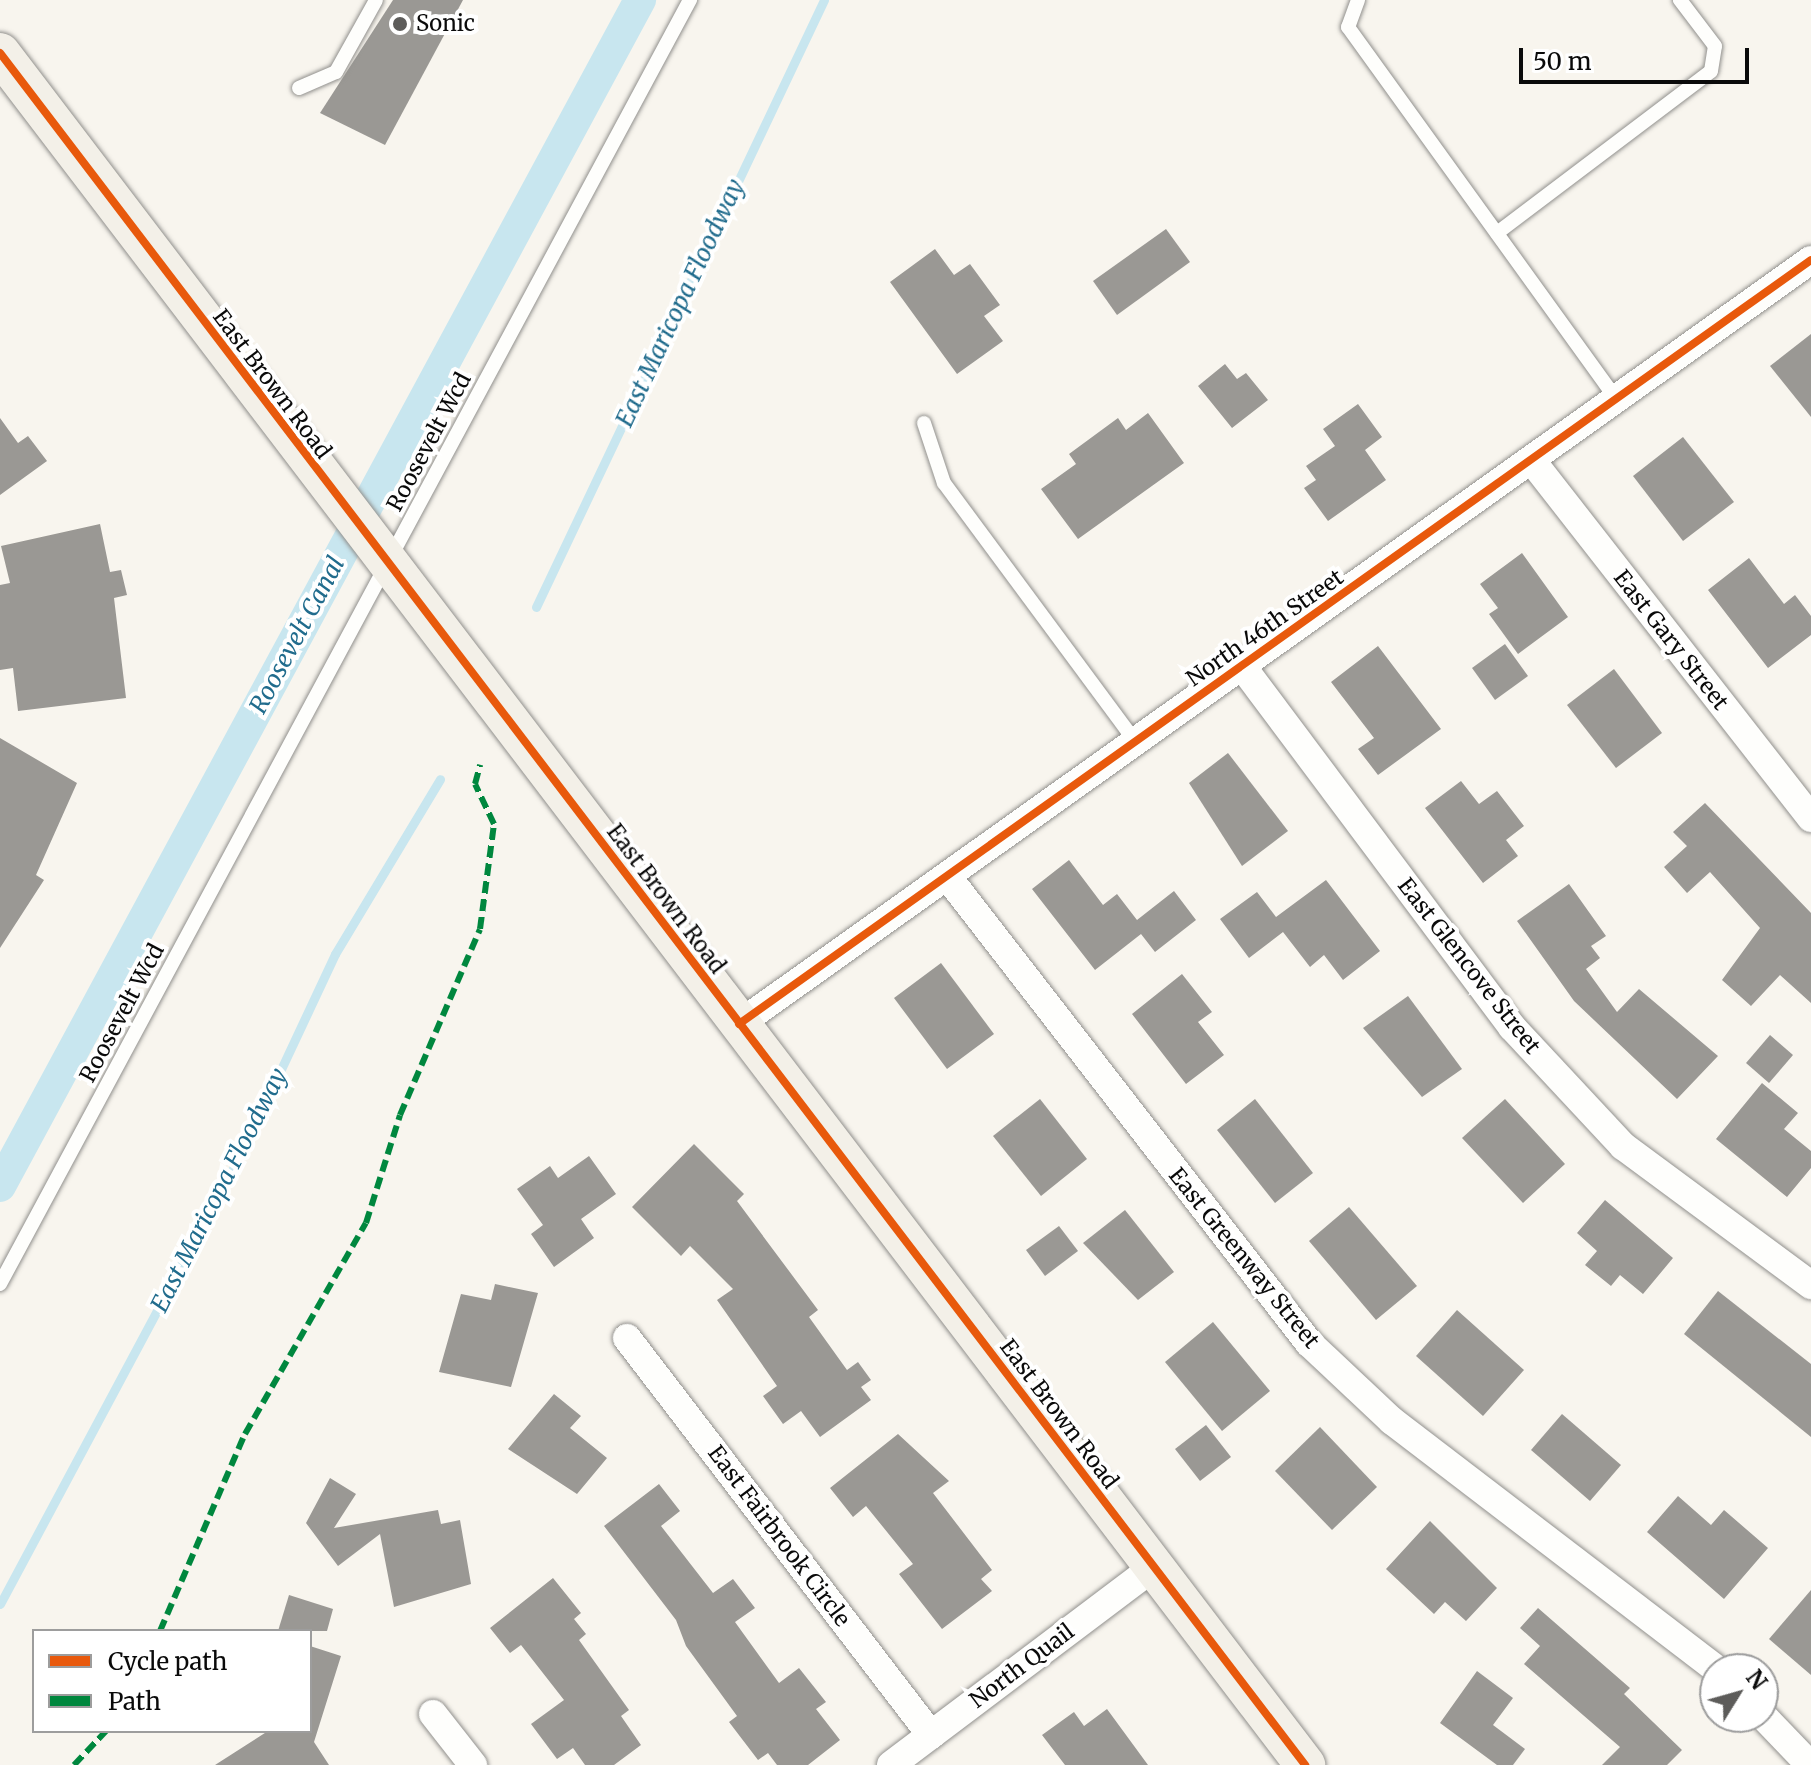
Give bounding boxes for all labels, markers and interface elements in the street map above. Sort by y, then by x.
place label: Sonic [416,11,475,37]
marker: Sonic [391,15,409,33]
scale bar [1523,32,1753,82]
text: 50 m [1533,46,1592,77]
water label: East Maricopa Floodway [610,175,750,431]
street label: East Brown Road [207,304,337,464]
street label: Roosevelt Wcd [381,368,477,516]
water label: Roosevelt Canal [243,552,351,718]
street label: North 46th Street [1182,564,1348,692]
street label: East Gary Street [1608,565,1734,715]
street label: East Brown Road [601,819,731,979]
street label: East Glencove Street [1392,873,1546,1059]
street label: Roosevelt Wcd [74,939,170,1087]
water label: East Maricopa Floodway [145,1063,293,1317]
street label: East Greenway Street [1163,1162,1325,1354]
street label: East Brown Road [994,1334,1124,1494]
street label: East Fairbrook Circle [702,1440,856,1632]
street label: North Quail [965,1618,1079,1714]
legend [32,1629,312,1733]
text: Cycle path [108,1646,227,1677]
north arrow [1699,1653,1779,1733]
text: N [1740,1664,1773,1695]
text: Path [108,1686,161,1717]

